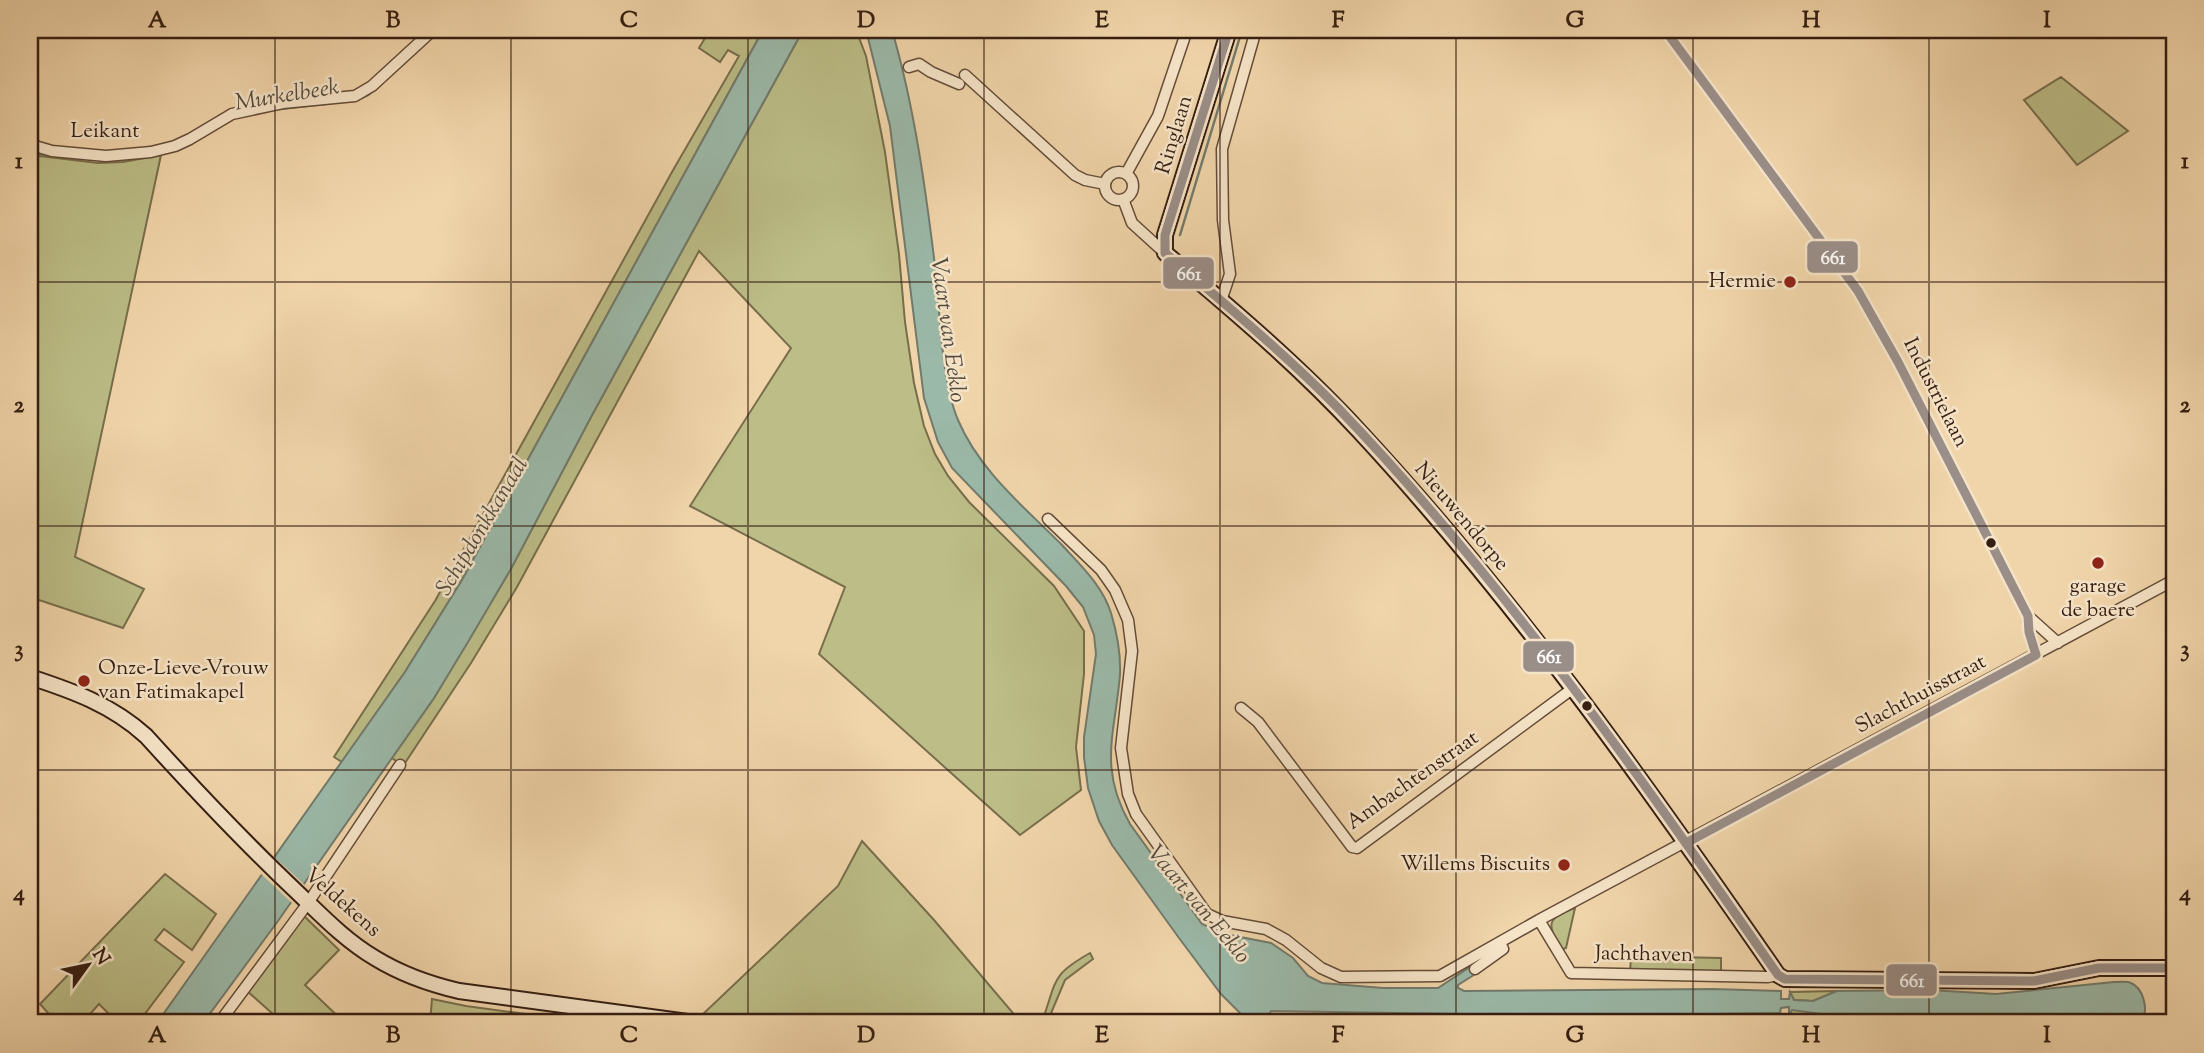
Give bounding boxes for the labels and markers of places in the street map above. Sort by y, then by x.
place label: Hermie [1709,267,1776,297]
marker: Hermie [1782,274,1798,290]
unlabelled marker [1984,536,1998,550]
marker: garage de baere [2090,555,2106,571]
place label: garage de baere [2061,572,2135,626]
place label: Onze-Lieve-Vrouw van Fatimakapel [98,654,269,708]
marker: Onze-Lieve-Vrouw van Fatimakapel [76,673,92,689]
unlabelled marker [1580,699,1594,713]
place label: Willems Biscuits [1400,850,1550,880]
marker: Willems Biscuits [1556,857,1572,873]

